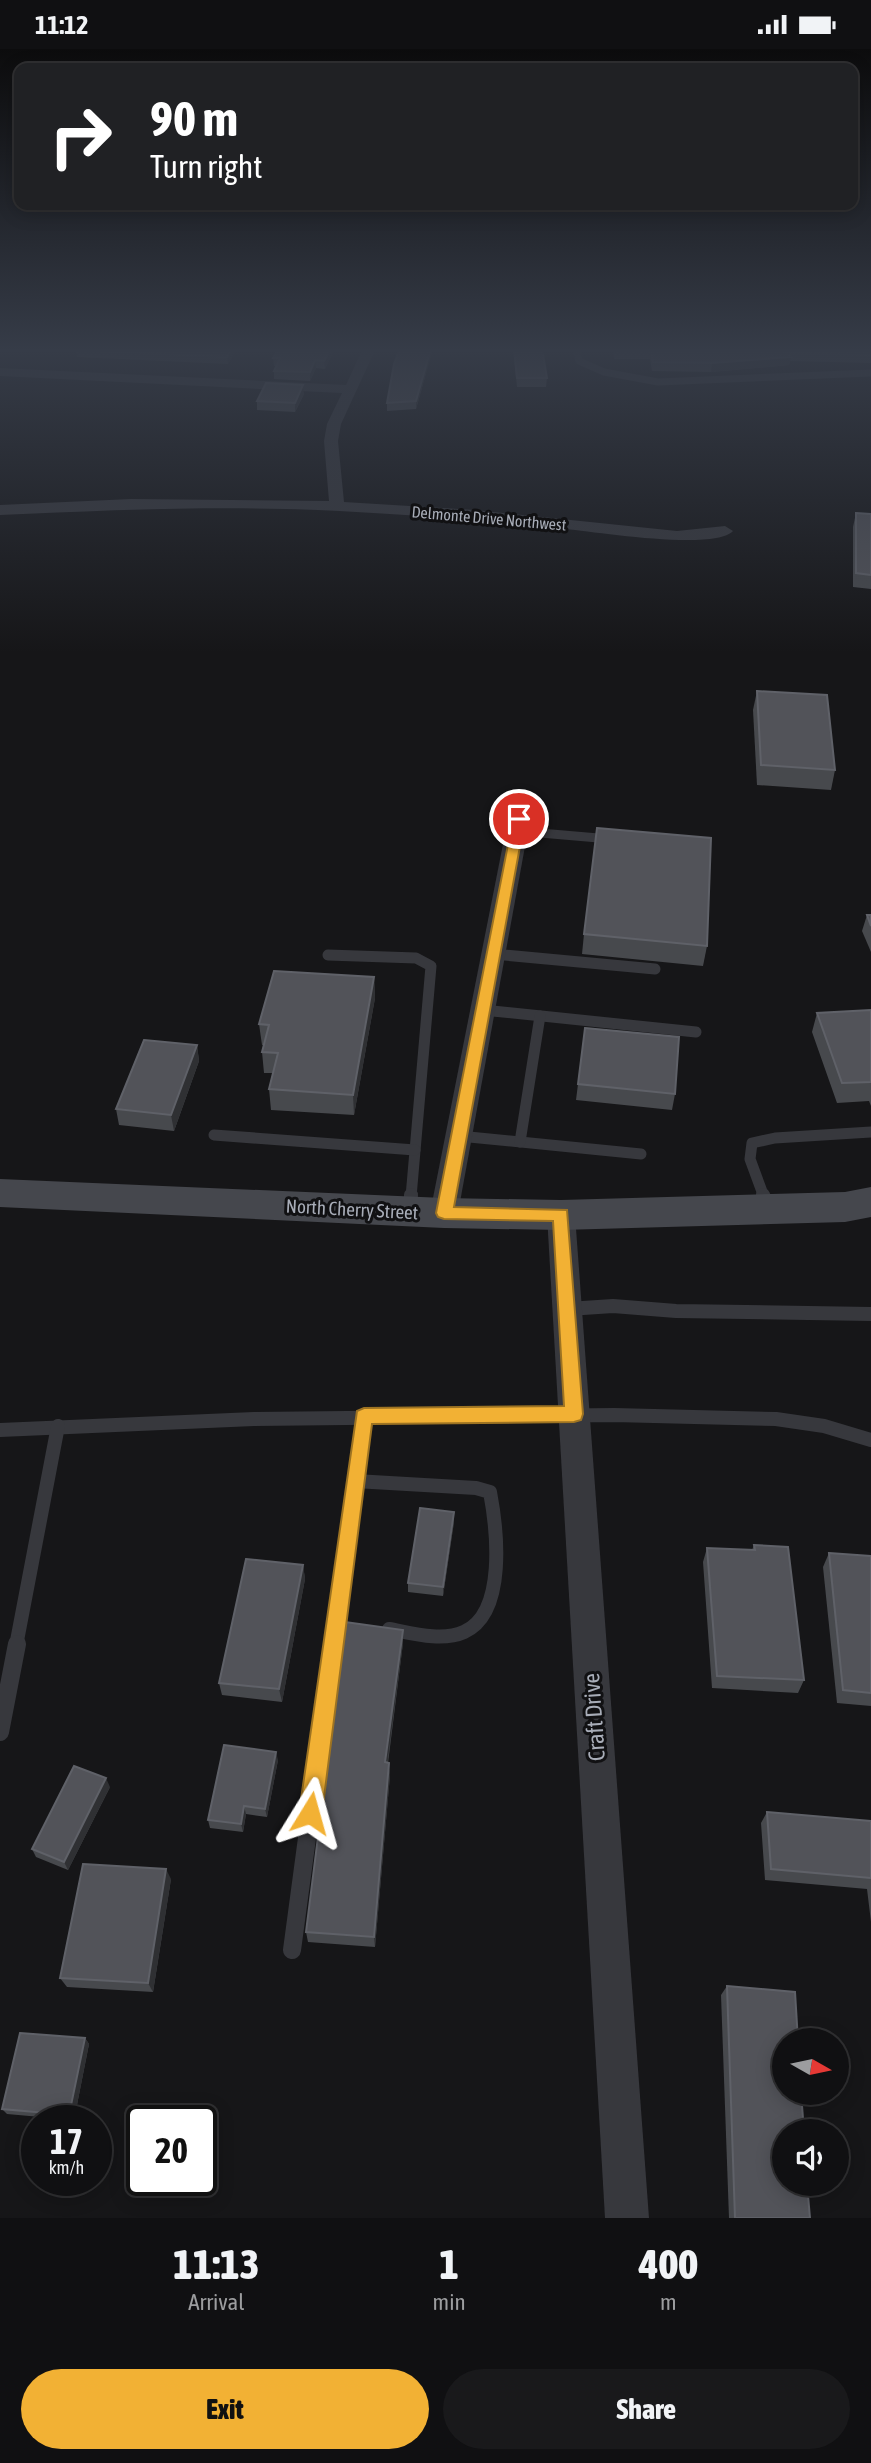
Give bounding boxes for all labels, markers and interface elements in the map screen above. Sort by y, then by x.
text: 11:12 [35,10,89,40]
text: 90 m [150,90,238,146]
icon: right [35,91,126,182]
text: Turn right [150,148,263,185]
street label: Delmonte Drive Northwest [411,502,567,534]
pin [489,789,549,849]
icon: arrive [500,800,538,838]
street label: North Cherry Street [285,1195,419,1223]
street label: Craft Drive [578,1672,610,1762]
position arrow [273,1776,347,1850]
north arrow [772,2028,849,2105]
map controls [772,2028,849,2196]
speed limit sign: 20 [126,2105,217,2196]
button: sound [772,2119,849,2196]
text: 17 [50,2121,83,2161]
text: km/h [49,2157,84,2178]
text: 11:13 [173,2240,260,2288]
text: 1 [439,2240,459,2288]
text: 400 [639,2240,698,2288]
text: Arrival [188,2289,244,2315]
text: min [433,2289,466,2315]
text: m [660,2289,677,2315]
button: Exit [21,2369,429,2449]
button: Share [443,2369,850,2449]

